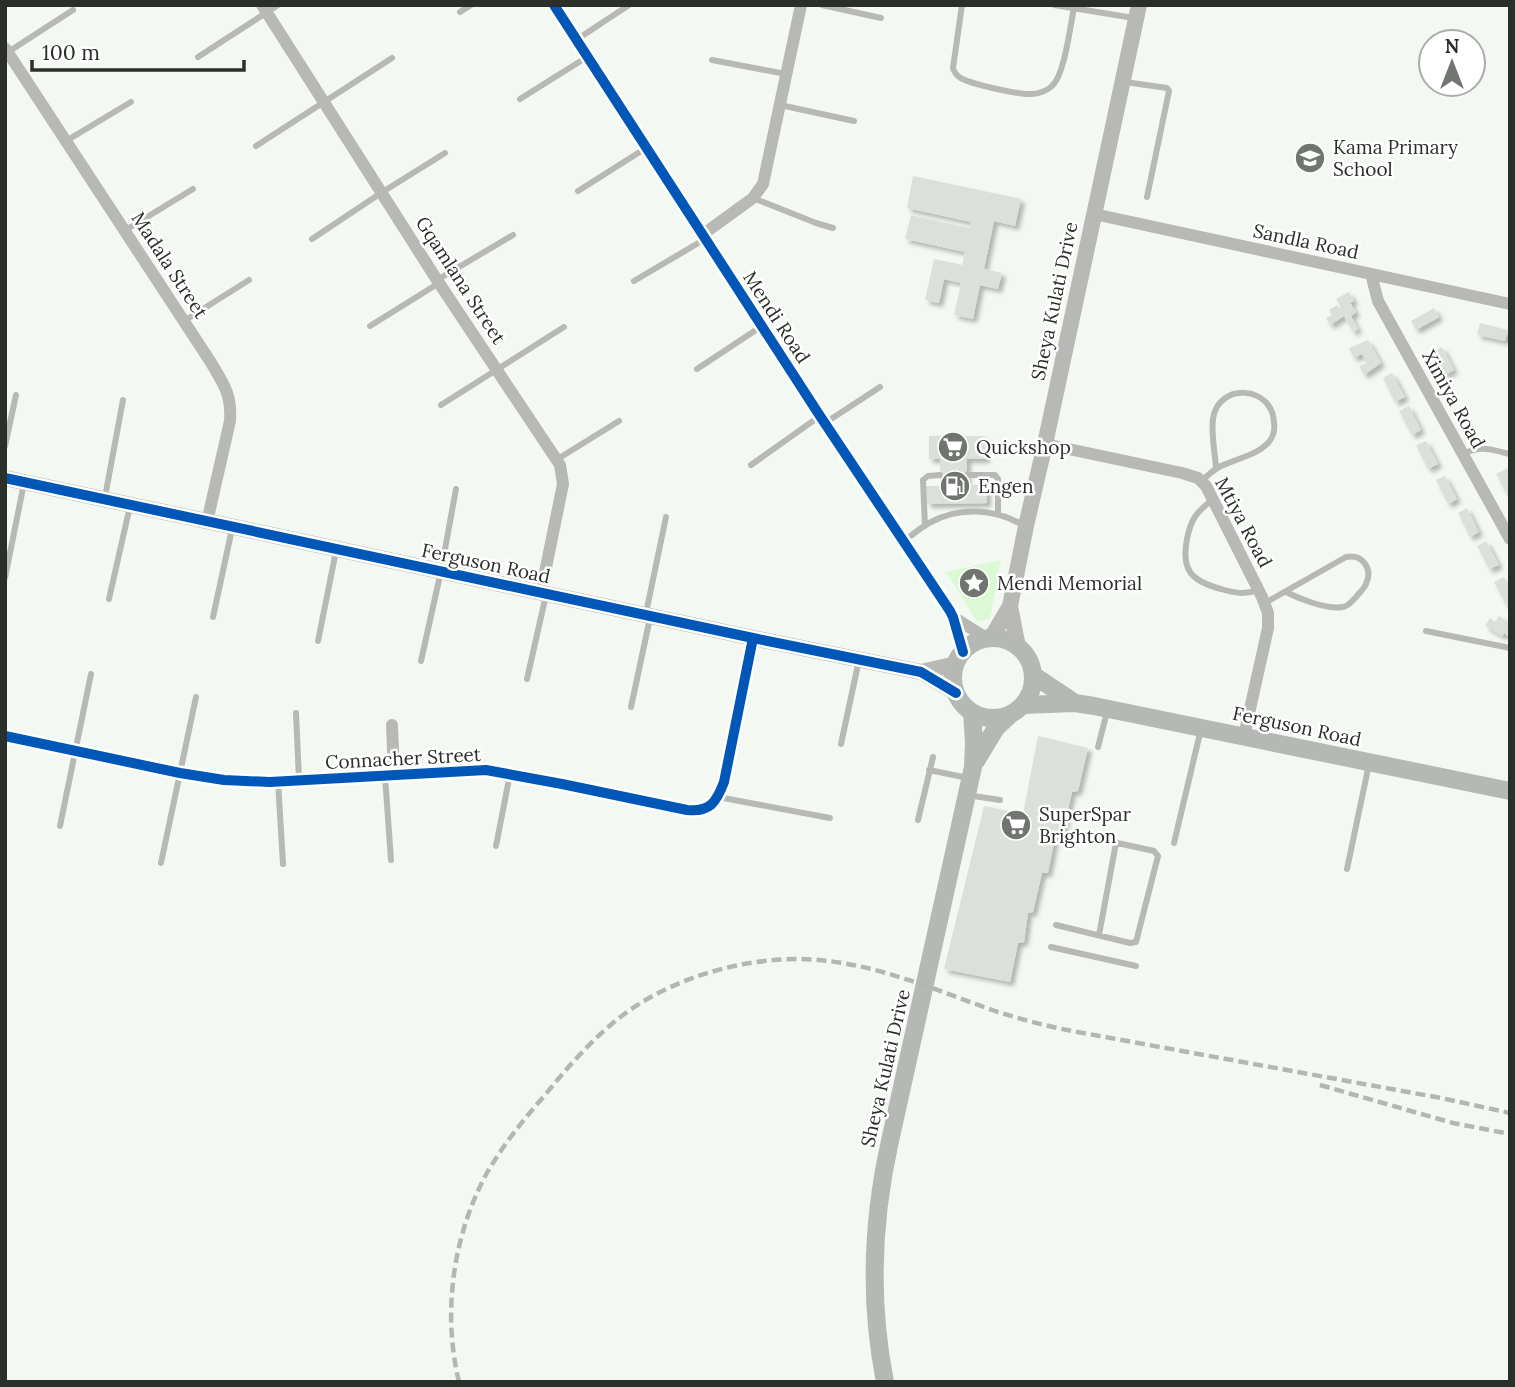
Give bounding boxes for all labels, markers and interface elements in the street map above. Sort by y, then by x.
scale bar [32,28,243,72]
north arrow [1417,28,1487,98]
text: N [1445,34,1460,58]
text: 100 m [42,39,100,66]
place label: Kama Primary School [1333,135,1458,181]
school or university icon: Kama Primary School [1293,141,1327,175]
street label: Madala Street [127,207,214,323]
street label: Gqamlana Street [411,212,512,349]
street label: Sandla Road [1251,218,1361,264]
street label: Sheya Kulati Drive [1025,220,1083,382]
street label: Mendi Road [738,266,816,368]
street label: Ximiya Road [1417,346,1491,452]
supermarket icon: Quickshop [936,430,970,464]
place label: Quickshop [976,435,1071,459]
fuel station icon: Engen [938,469,972,503]
street label: Mtiya Road [1210,473,1278,571]
place label: Engen [978,474,1034,498]
street label: Ferguson Road [419,538,553,588]
place icon: Mendi Memorial [957,566,991,600]
place label: Mendi Memorial [997,571,1142,595]
street label: Ferguson Road [1230,701,1364,751]
street label: Connacher Street [324,742,482,774]
place label: SuperSpar Brighton [1039,802,1132,848]
supermarket icon: SuperSpar Brighton [999,808,1033,842]
street label: Sheya Kulati Drive [855,987,915,1149]

